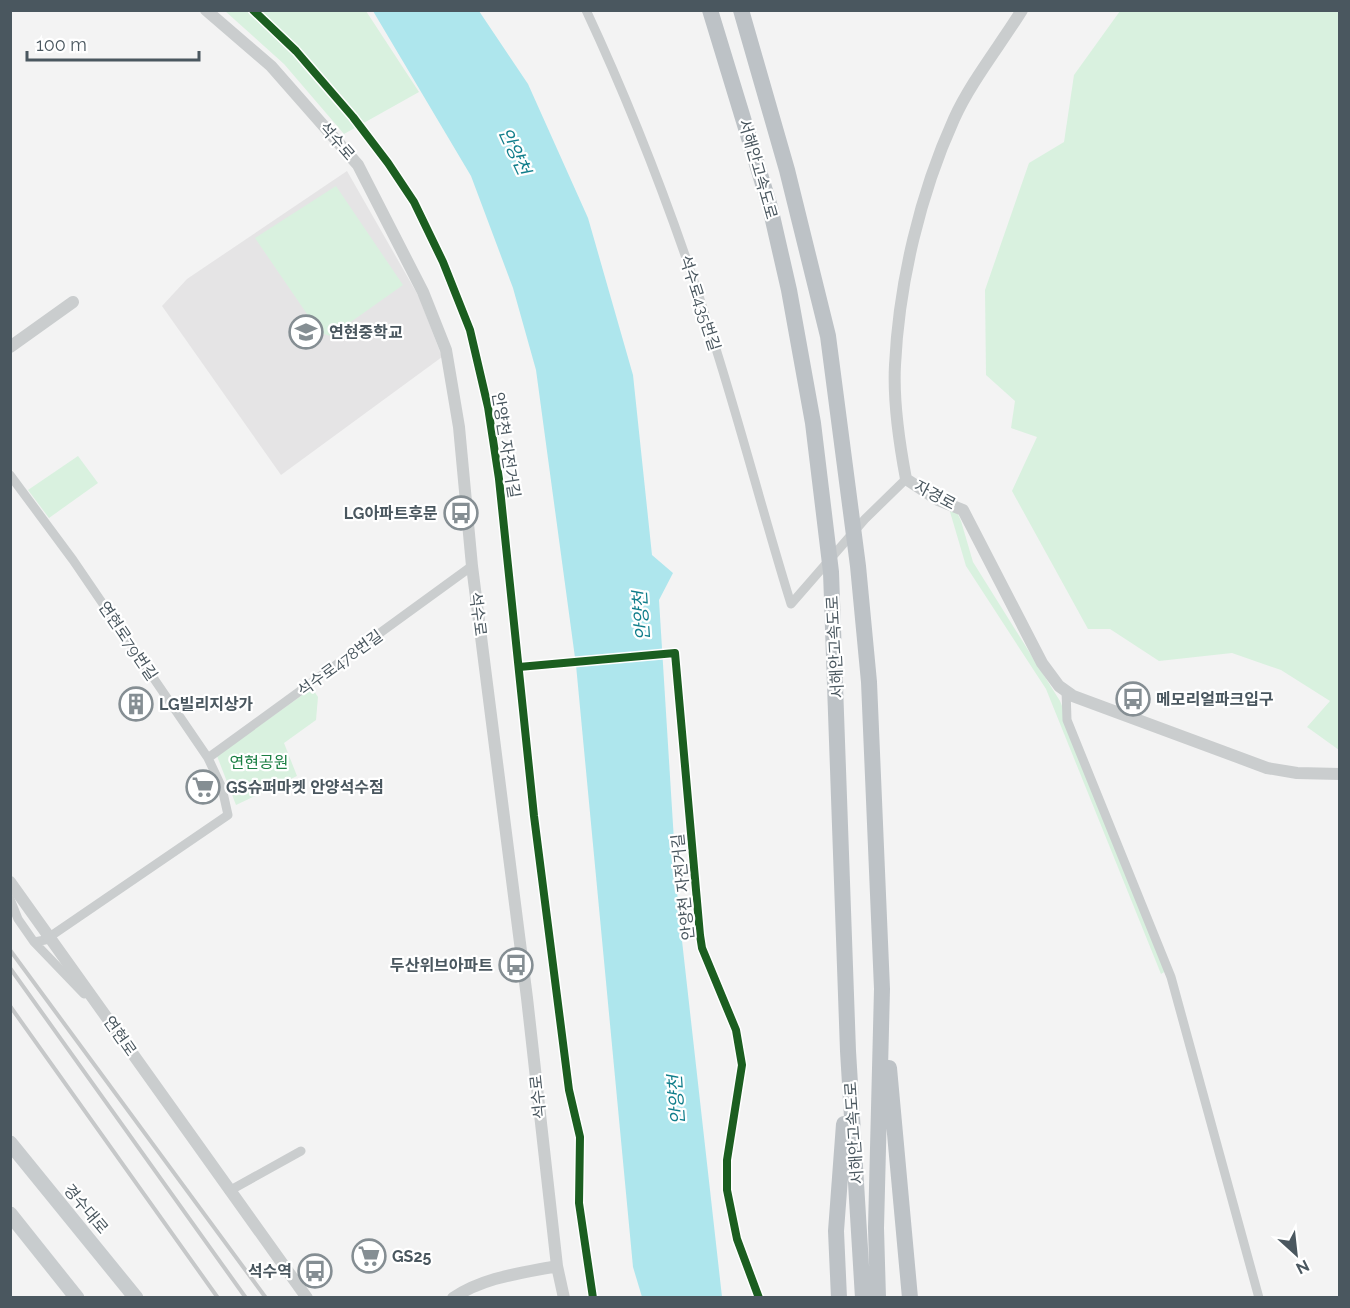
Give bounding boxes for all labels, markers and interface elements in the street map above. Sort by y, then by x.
scale bar [27,24,200,62]
text: 100 m [36,34,87,55]
street label: 서해안고속도로 [735,117,781,221]
street label: 석수로 [315,118,359,164]
water label: 안양천 [495,124,536,180]
street label: 석수로435번길 [676,253,724,353]
school or university icon: 연현중학교 [288,314,324,350]
place label: 연현중학교 [329,323,403,342]
street label: 안양천 자전거길 [488,391,524,499]
street label: 자경로 [911,476,959,514]
bus stop icon: LG아파트후문 [443,495,479,531]
place label: LG아파트후문 [344,504,438,523]
water label: 안양천 [629,588,653,642]
street label: 석수로 [466,591,490,637]
street label: 서해안고속도로 [823,595,847,699]
street label: 연현로79번길 [95,598,161,684]
street label: 석수로478번길 [294,626,386,700]
bus stop icon: 메모리얼파크입구 [1115,681,1151,717]
building icon: LG빌리지상가 [118,686,154,722]
place label: 메모리얼파크입구 [1156,690,1274,709]
place label: LG빌리지상가 [159,695,254,714]
park label: 연현공원 [230,753,288,772]
supermarket icon: GS슈퍼마켓 안양석수점 [185,769,221,805]
place label: GS슈퍼마켓 안양석수점 [226,778,384,797]
street label: 안양천 자전거길 [668,833,698,941]
bus stop icon: 두산위브아파트 [498,947,534,983]
place label: 두산위브아파트 [390,956,493,975]
street label: 연현로 [100,1012,141,1060]
water label: 안양천 [664,1072,688,1126]
street label: 석수로 [526,1074,550,1120]
street label: 서해안고속도로 [841,1081,867,1185]
street label: 경수대로 [60,1180,112,1238]
north arrow [1266,1224,1326,1284]
supermarket icon: GS25 [351,1238,387,1274]
place label: GS25 [392,1247,431,1266]
bus stop icon: 석수역 [297,1253,333,1289]
text: N [1293,1256,1312,1278]
place label: 석수역 [248,1262,292,1281]

